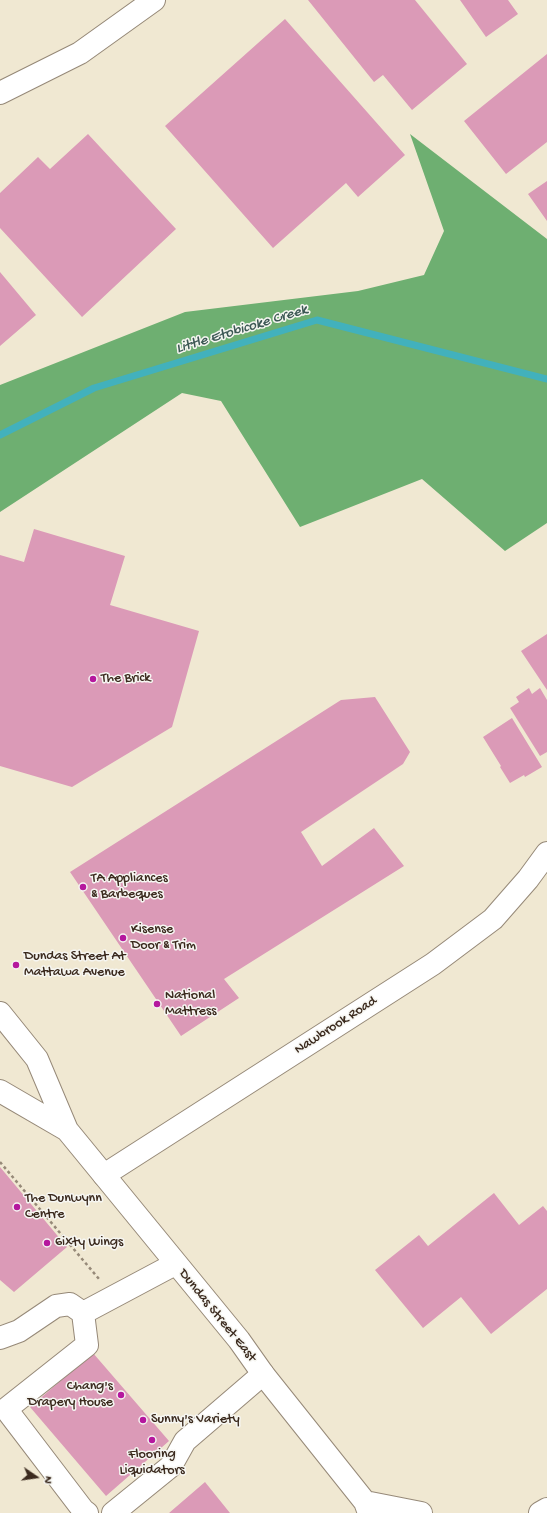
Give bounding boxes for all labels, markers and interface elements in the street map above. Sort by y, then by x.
water label: Little Etobicoke Creek [174,301,310,359]
place label: The Brick [101,671,151,687]
marker: The Brick [88,674,98,684]
place label: TA Appliances & Barbeques [91,871,168,904]
marker: TA Appliances & Barbeques [78,882,88,892]
place label: Kisense Door & Trim [131,922,196,954]
marker: Kisense Door & Trim [118,933,128,943]
place label: Dundas Street At Mattawa Avenue [24,949,125,982]
marker: Dundas Street At Mattawa Avenue [11,960,21,970]
place label: National Mattress [165,988,216,1020]
street label: Nawbrook Road [292,993,380,1059]
marker: National Mattress [152,999,162,1009]
place label: The Dunwynn Centre [25,1191,102,1224]
marker: The Dunwynn Centre [12,1202,22,1212]
place label: 6ixty Wings [55,1235,123,1251]
marker: 6ixty Wings [42,1238,52,1248]
street label: Dundas Street East [174,1266,260,1366]
place label: Chang's Drapery House [28,1379,113,1412]
marker: Chang's Drapery House [116,1390,126,1400]
place label: Sunny's Variety [151,1412,240,1428]
marker: Sunny's Variety [138,1415,148,1425]
marker: Flooring Liquidators [147,1435,157,1445]
place label: Flooring Liquidators [119,1447,185,1480]
north arrow [16,1457,56,1497]
text: N [41,1475,54,1485]

